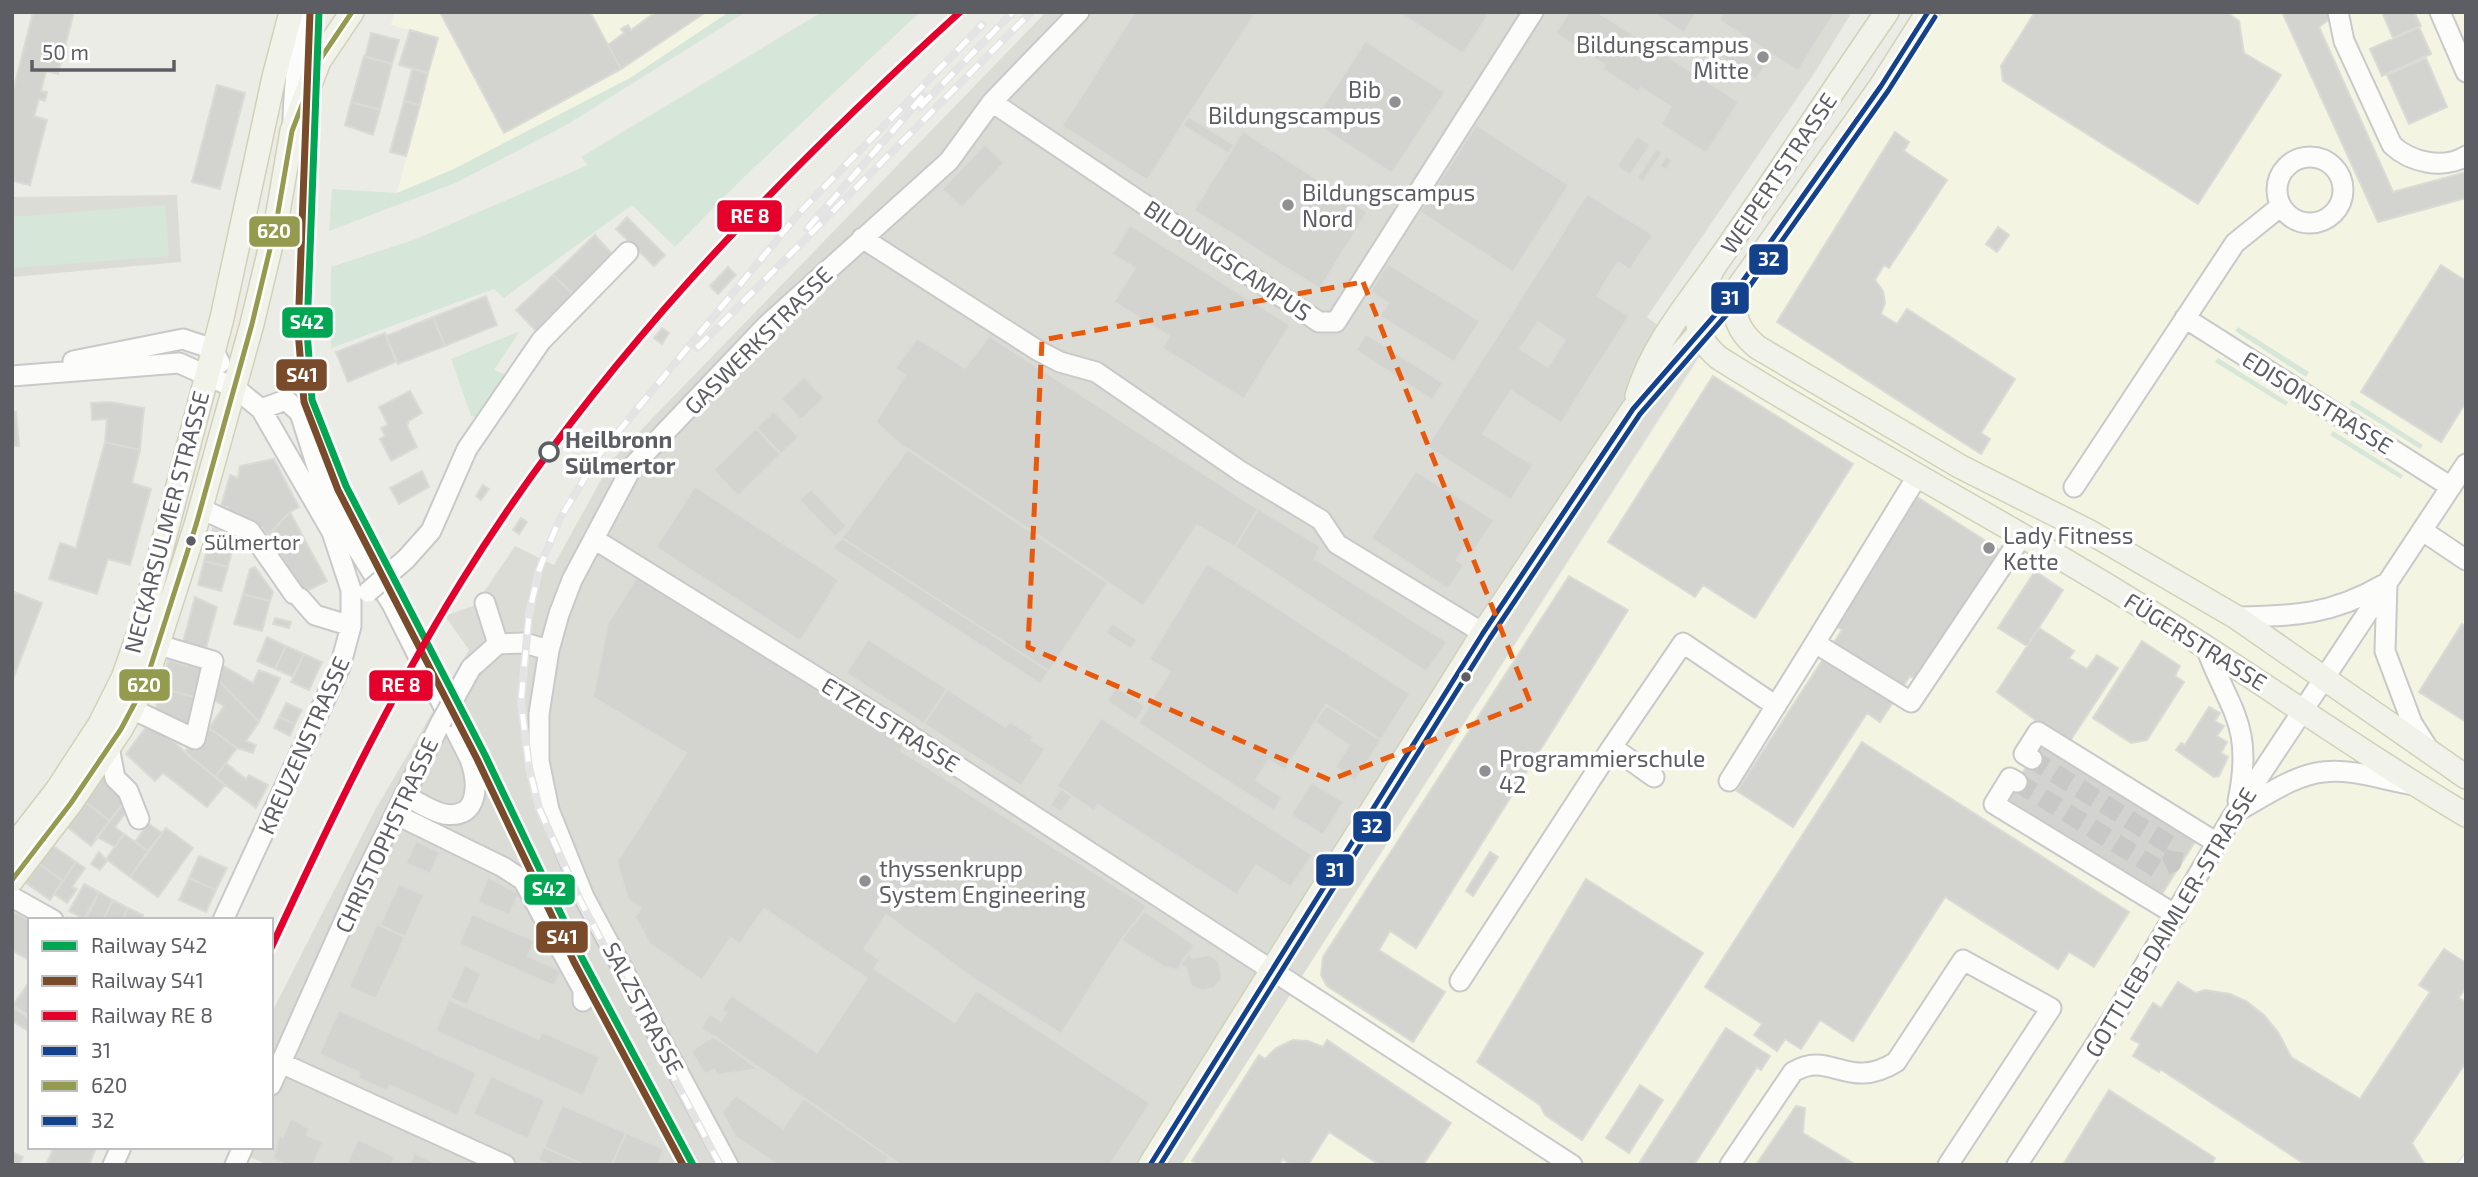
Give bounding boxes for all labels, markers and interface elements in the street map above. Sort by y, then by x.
scale bar [32,28,173,72]
place label: Bildungscampus Mitte [1576,30,1749,84]
text: 50 m [42,39,89,64]
marker: Bildungscampus Mitte [1755,49,1771,65]
place label: Bib Bildungscampus [1208,75,1381,129]
street label: WEIPERTSTRASSE [1714,87,1842,259]
marker: Bib Bildungscampus [1387,94,1403,110]
place label: Bildungscampus Nord [1302,178,1475,232]
street label: BILDUNGSCAMPUS [1139,194,1317,326]
marker: Bildungscampus Nord [1280,197,1296,213]
line badge: RE 8 [716,199,783,233]
text: RE 8 [730,204,770,227]
line badge: 620 [248,215,301,248]
text: 620 [257,219,291,242]
line badge: 32 [1748,243,1789,276]
text: 32 [1758,247,1780,270]
street label: GASWERKSTRASSE [678,260,838,420]
line badge: 31 [1710,281,1750,315]
text: 31 [1721,286,1739,309]
line badge: S42 [281,306,334,339]
text: S42 [290,310,324,333]
street label: EDISONSTRASSE [2238,345,2398,459]
line badge: S41 [275,358,328,392]
text: S41 [286,363,318,386]
street label: NECKARSULMER STRASSE [118,388,214,656]
place label: Heilbronn Sülmertor [565,425,676,479]
marker: Heilbronn Sülmertor [539,442,559,462]
place label: Lady Fitness Kette [2003,521,2133,575]
place label: Sülmertor [204,529,301,554]
marker: Sülmertor [184,534,198,548]
marker: Lady Fitness Kette [1981,540,1997,556]
street label: FÜGERSTRASSE [2120,586,2272,696]
street label: KREUZENSTRASSE [251,652,355,838]
line badge: 620 [118,668,171,702]
line badge: RE 8 [368,669,434,702]
street label: ETZELSTRASSE [817,670,965,778]
unlabelled marker [1459,670,1473,684]
text: 620 [127,673,161,696]
text: RE 8 [381,673,421,696]
street label: CHRISTOPHSTRASSE [328,733,444,937]
place label: Programmierschule 42 [1499,744,1705,798]
marker: Programmierschule 42 [1477,763,1493,779]
street label: GOTTLIEB-DAIMLER-STRASSE [2078,782,2262,1062]
line badge: 32 [1352,810,1392,843]
text: 32 [1361,814,1383,837]
line badge: 31 [1315,853,1355,887]
place label: thyssenkrupp System Engineering [879,854,1086,908]
text: 31 [1326,858,1344,881]
line badge: S42 [523,873,576,906]
marker: thyssenkrupp System Engineering [857,873,873,889]
text: S42 [532,877,566,900]
legend [28,918,273,1149]
line badge: S41 [535,920,589,954]
text: S41 [546,925,578,948]
text: Railway S42 [91,932,207,957]
street label: SALZSTRASSE [597,937,691,1079]
text: Railway S41 [91,967,204,992]
text: Railway RE 8 [91,1002,213,1027]
text: 31 [91,1037,111,1062]
text: 620 [91,1072,127,1097]
text: 32 [91,1107,114,1132]

